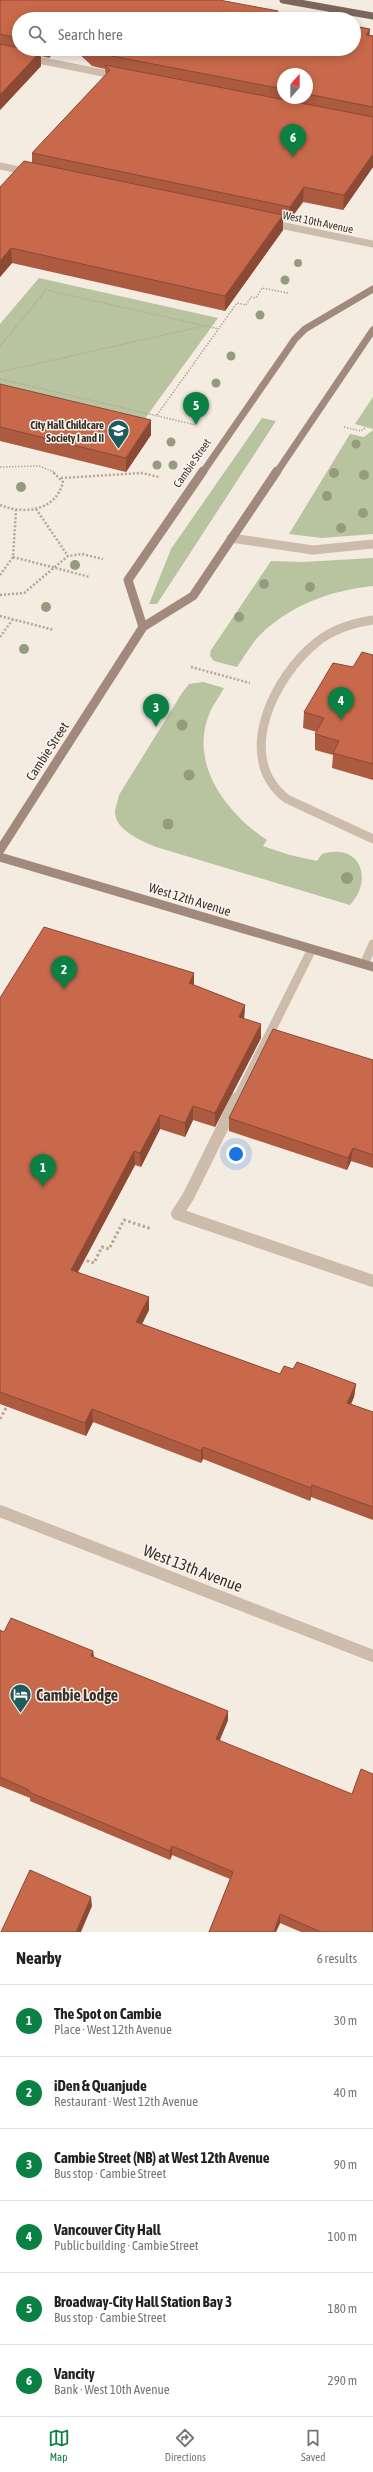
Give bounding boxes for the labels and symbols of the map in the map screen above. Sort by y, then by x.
north arrow [277,68,313,104]
pin: 6 [280,124,306,157]
street label: West 10th Avenue [282,209,354,235]
pin: 5 [183,392,209,425]
school or university icon: City Hall Childcare Society I and II [106,418,132,451]
place label: City Hall Childcare Society I and II [30,419,104,444]
street label: Cambie Street [171,436,213,490]
pin: 4 [328,687,354,720]
pin: 3 [143,694,169,727]
street label: Cambie Street [23,719,72,783]
street label: West 12th Avenue [147,880,233,919]
pin: 2 [51,956,77,989]
your location [226,1144,246,1164]
pin: 1 [30,1154,56,1187]
street label: West 13th Avenue [141,1541,245,1595]
hotel icon: Cambie Lodge [7,1682,33,1715]
place label: Cambie Lodge [36,1686,118,1704]

